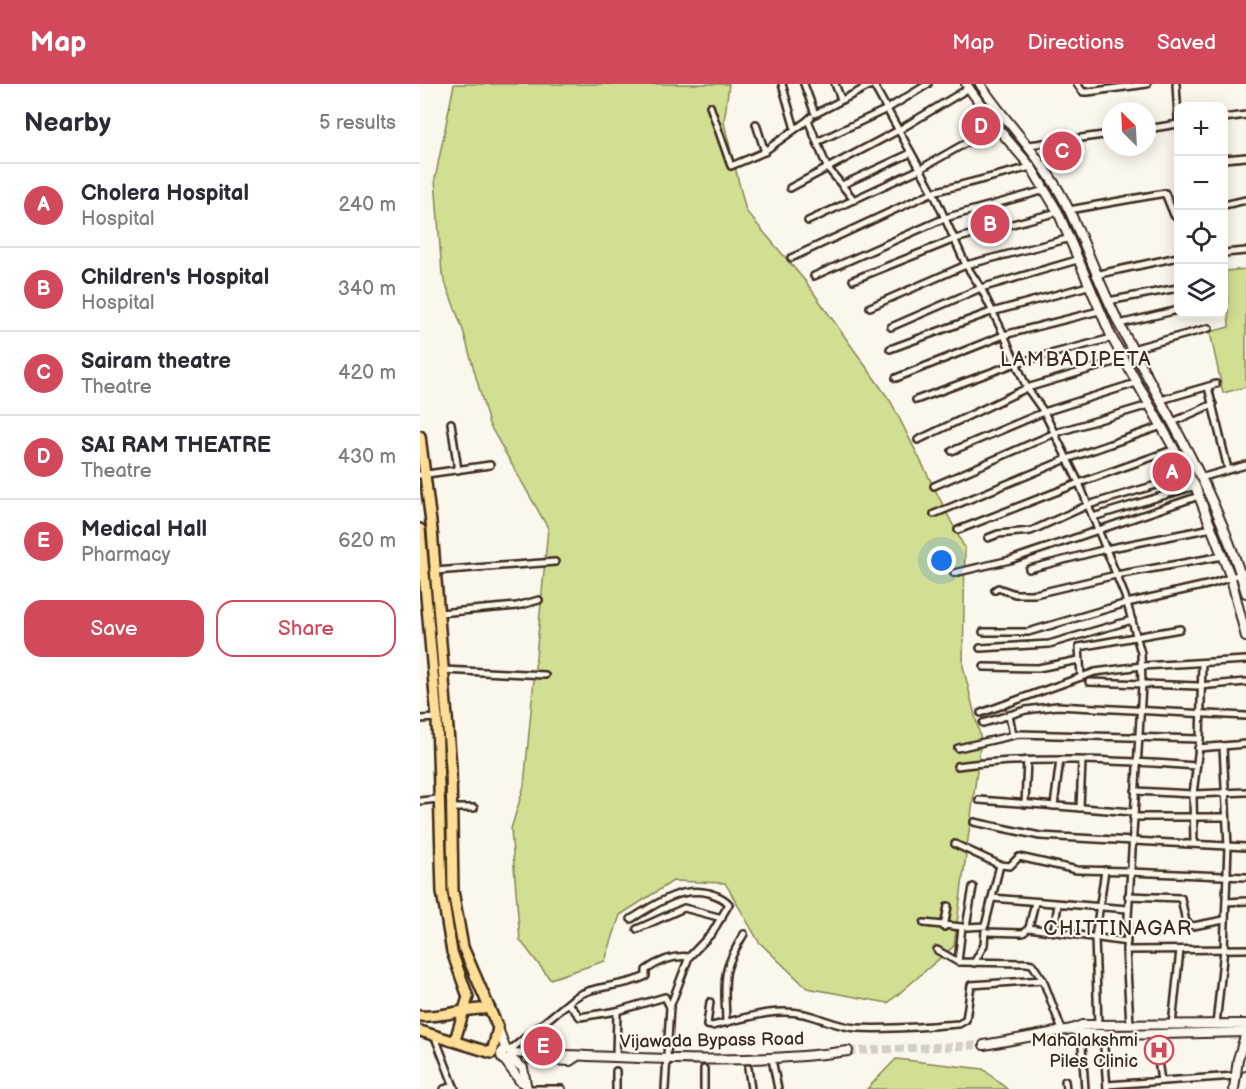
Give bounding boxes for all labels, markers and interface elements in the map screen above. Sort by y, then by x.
text: Map [30,26,86,59]
text: Map [952,30,995,55]
text: Directions [1028,30,1124,55]
text: Saved [1157,30,1216,55]
north arrow [1102,102,1156,156]
map controls [1174,102,1228,318]
button: + [1174,102,1228,156]
pin: D [962,104,1000,148]
text: Nearby [24,108,111,139]
text: 5 results [319,111,396,135]
pin: C [1042,128,1082,174]
button: − [1174,156,1228,210]
text: Cholera Hospital [81,180,249,207]
text: A [37,193,50,217]
text: 240 m [339,193,396,217]
pin: B [970,202,1010,246]
text: Hospital [81,207,154,231]
button: locate [1174,210,1228,264]
text: Children's Hospital [81,264,269,291]
button: layers [1174,264,1228,318]
text: B [36,277,51,301]
text: 340 m [338,277,396,301]
text: Hospital [81,291,154,315]
text: Sairam theatre [81,348,231,375]
district label: LAMBADIPETA [1000,348,1152,372]
text: C [36,361,51,385]
text: 420 m [338,361,396,385]
text: Theatre [81,375,152,399]
text: SAI RAM THEATRE [81,432,271,459]
text: D [37,445,50,469]
text: 430 m [338,445,396,469]
pin: A [1152,450,1191,494]
text: Theatre [81,459,152,483]
text: Medical Hall [81,516,207,543]
text: E [37,529,50,553]
text: 620 m [338,529,396,553]
text: Pharmacy [81,543,171,567]
your location [927,546,956,575]
button: Save [24,600,204,657]
button: Share [216,600,396,657]
district label: CHITTINAGAR [1043,917,1193,941]
pin: E [524,1024,562,1068]
street label: Vijawada Bypass Road [620,1028,804,1053]
place label: Mahalakshmi Piles Clinic [1031,1030,1138,1072]
hospital icon: Mahalakshmi Piles Clinic [1143,1034,1175,1066]

